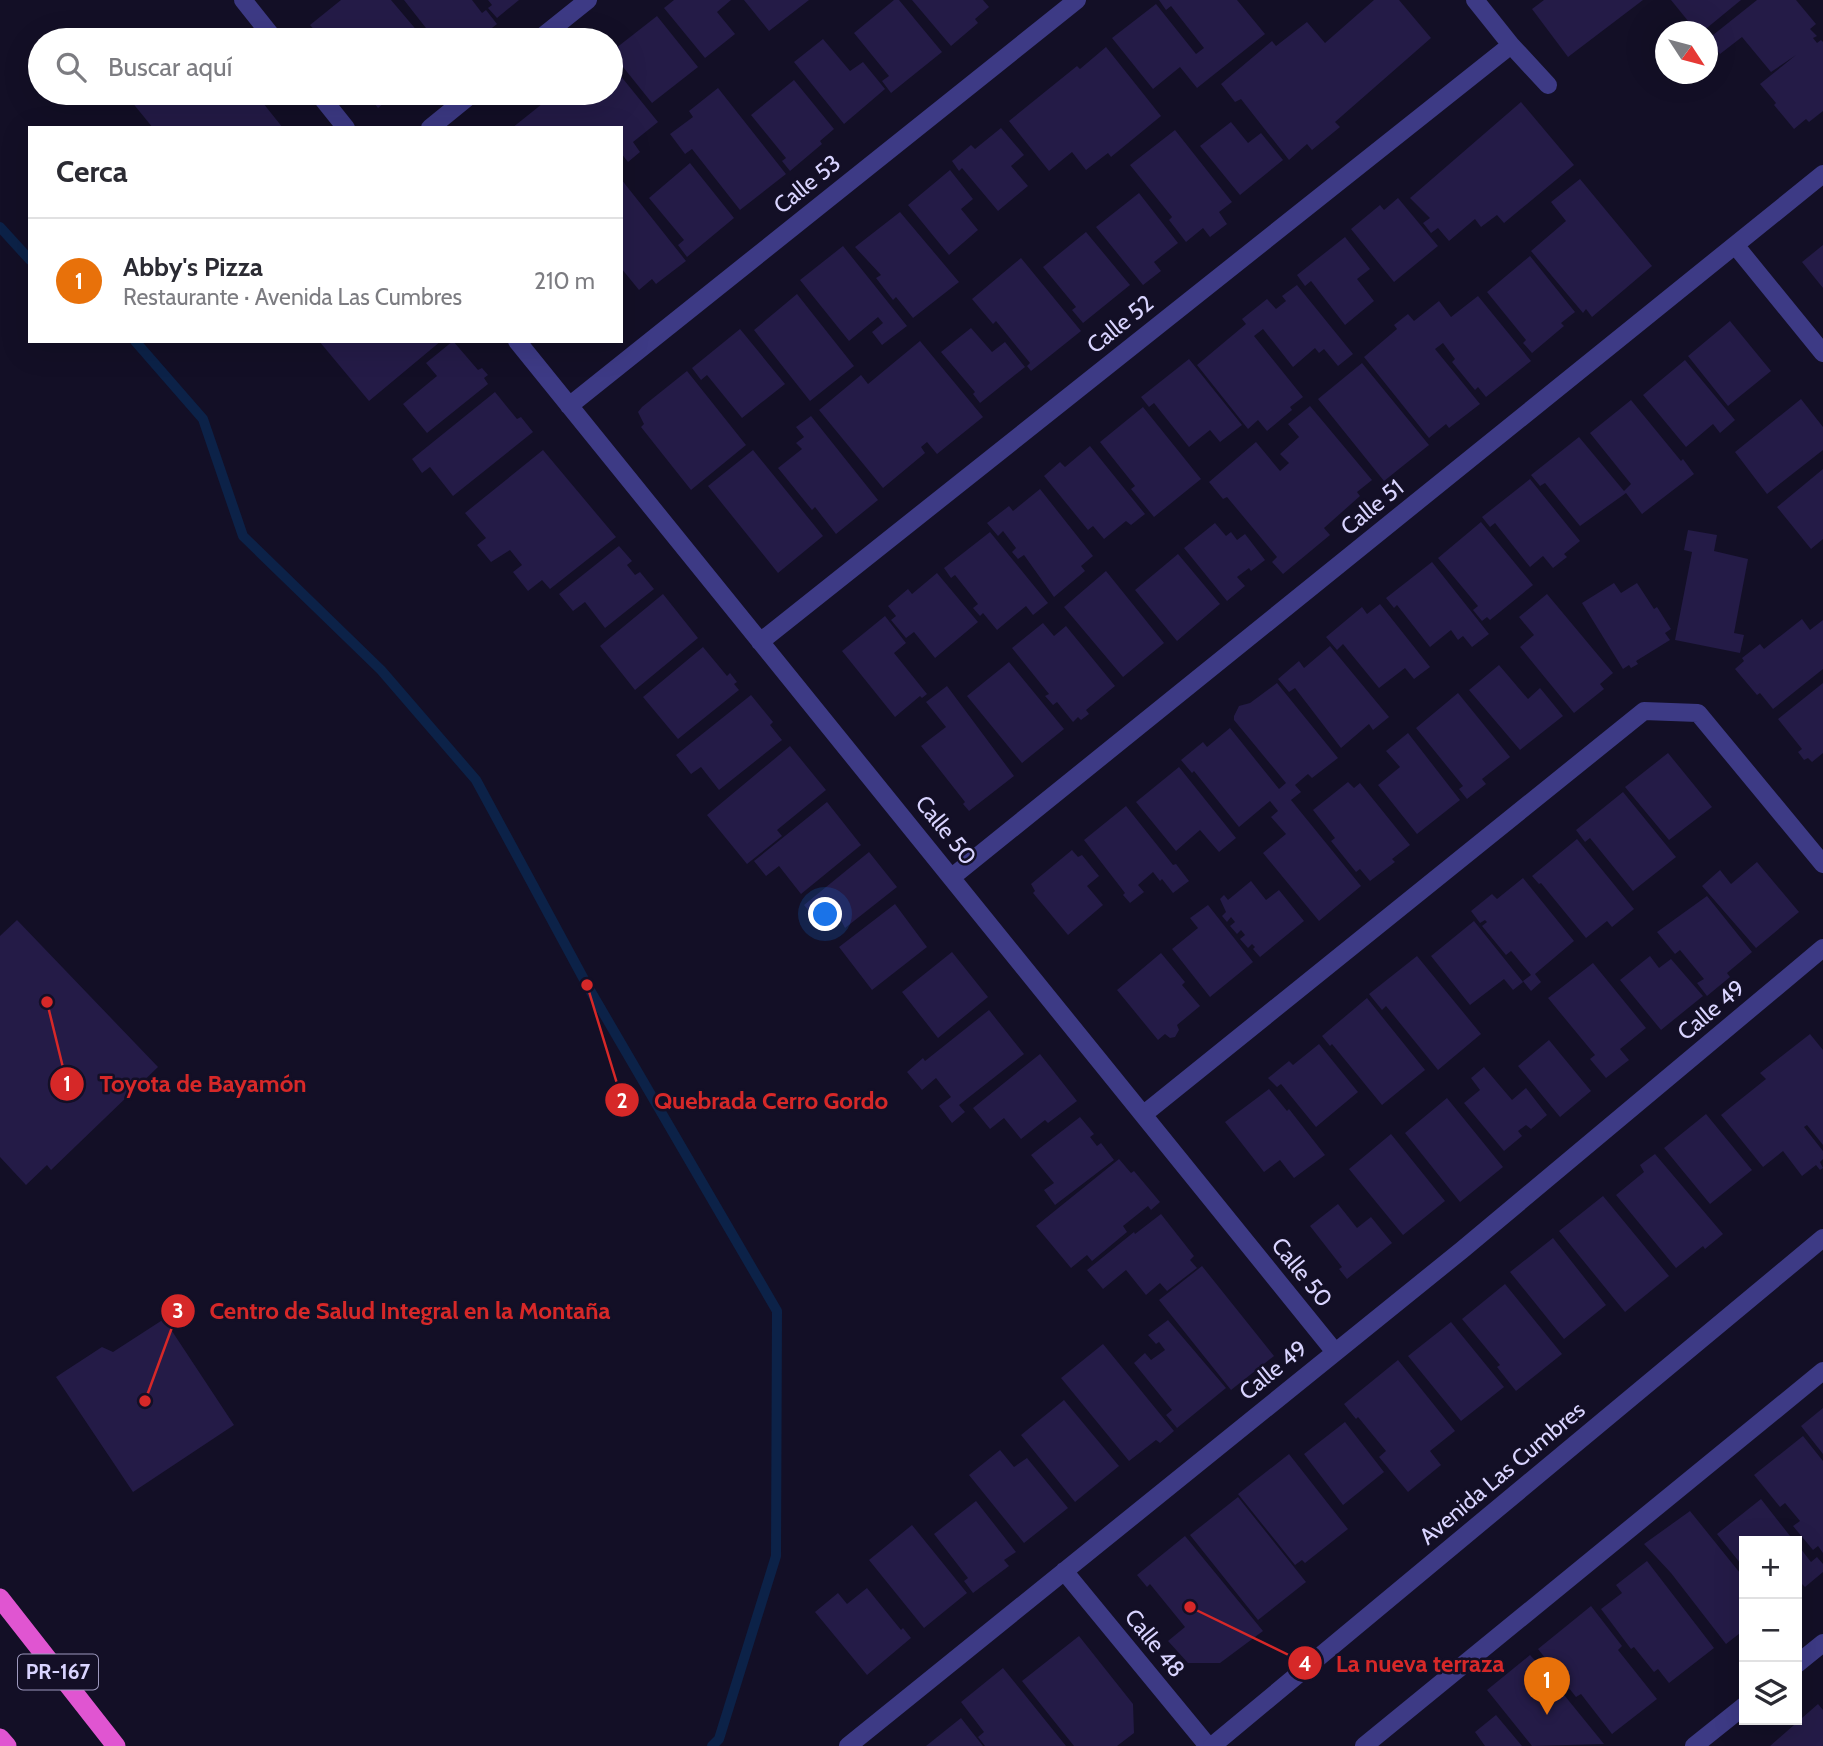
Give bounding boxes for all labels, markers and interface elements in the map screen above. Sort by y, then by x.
north arrow [1655,21,1718,84]
search box [28,28,623,105]
icon: search [52,48,90,86]
text: Buscar aquí [108,51,232,83]
street label: Calle 53 [768,149,846,219]
text: Cerca [56,153,128,190]
text: Abby's Pizza [123,251,263,283]
text: 1 [75,267,83,295]
text: 210 m [534,267,595,295]
text: Restaurante · Avenida Las Cumbres [123,283,462,311]
street label: Calle 52 [1081,289,1159,359]
street label: Calle 51 [1335,473,1409,541]
street label: Calle 50 [910,790,982,870]
your location [808,897,842,931]
street label: Calle 49 [1672,974,1750,1046]
callout: Toyota de Bayamón [50,1061,320,1106]
text: Toyota de Bayamón [99,1069,307,1098]
text: 1 [63,1071,71,1096]
callout: Quebrada Cerro Gordo [604,1078,902,1123]
text: Quebrada Cerro Gordo [654,1086,888,1115]
text: 2 [616,1088,628,1113]
street label: Calle 50 [1266,1232,1338,1312]
callout: Centro de Salud Integral en la Montaña [161,1288,625,1333]
text: Centro de Salud Integral en la Montaña [209,1296,611,1325]
text: 3 [172,1298,184,1323]
street label: Calle 49 [1233,1334,1313,1406]
street label: Avenida Las Cumbres [1414,1396,1590,1550]
map controls [1739,1536,1802,1725]
button: + [1739,1536,1802,1599]
button: − [1739,1599,1802,1662]
street label: Calle 48 [1119,1603,1191,1683]
callout: La nueva terraza [1287,1641,1519,1686]
text: La nueva terraza [1336,1649,1504,1678]
text: 4 [1298,1651,1312,1676]
road number: PR-167 [18,1654,98,1690]
pin: 1 [1524,1657,1570,1715]
button: layers [1739,1662,1802,1725]

